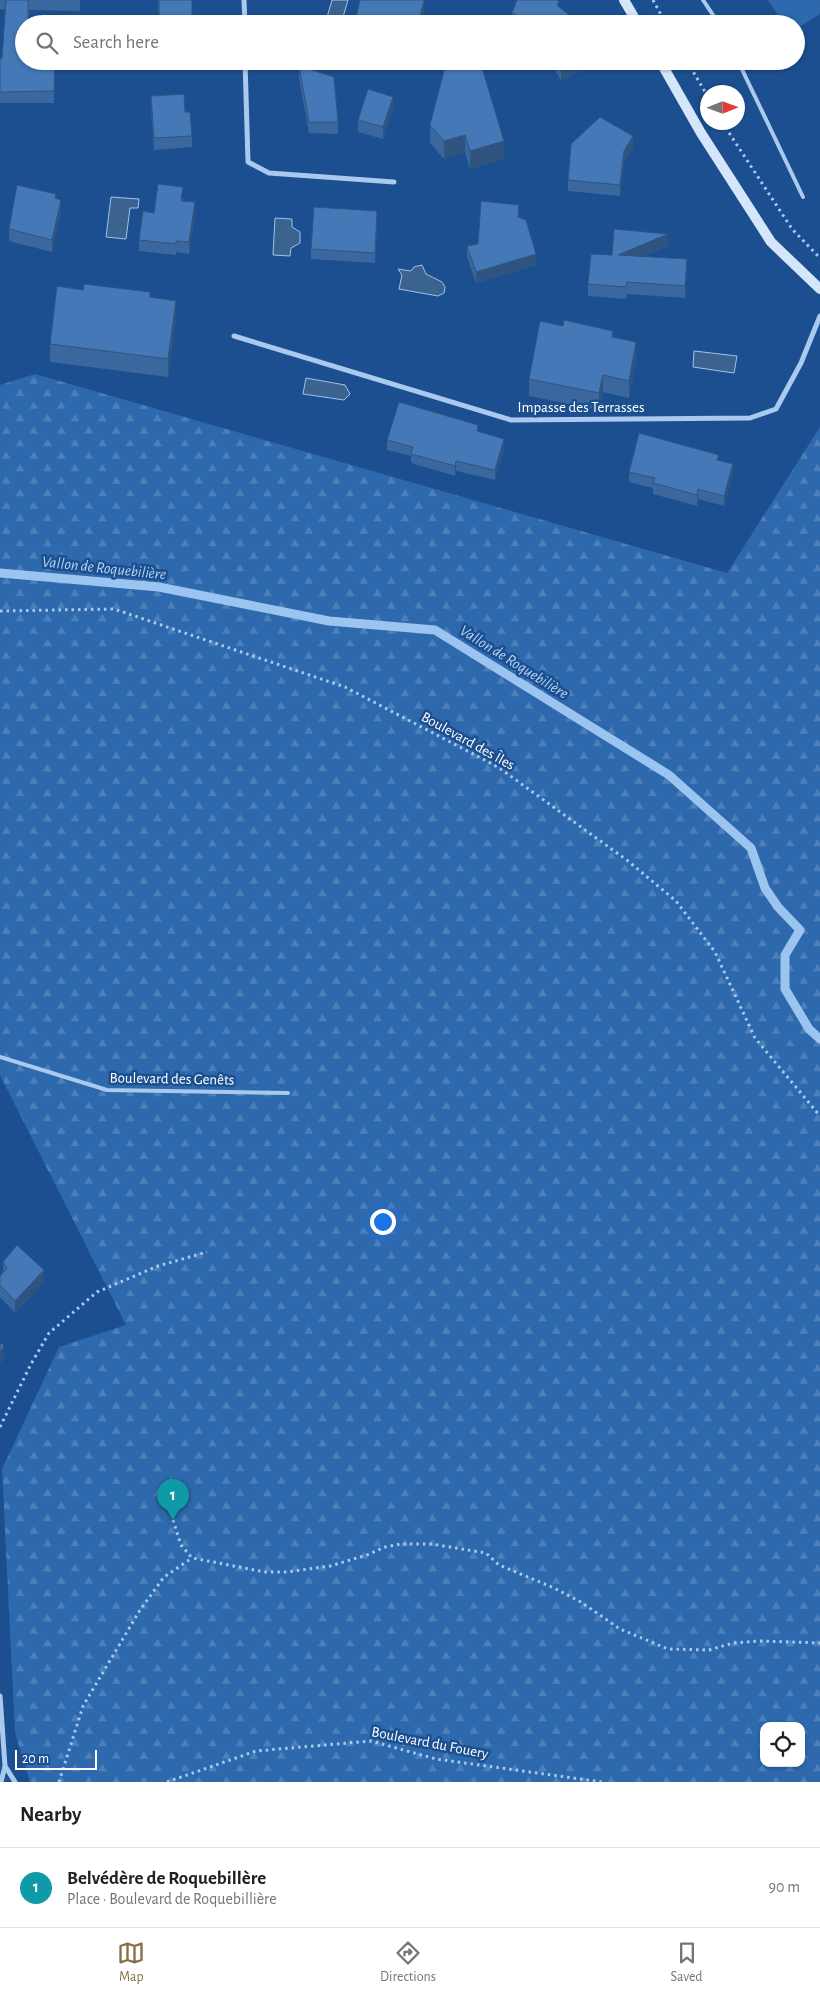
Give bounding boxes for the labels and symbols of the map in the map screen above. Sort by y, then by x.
north arrow [700,85,745,130]
street label: Impasse des Terrasses [518,400,644,415]
water label: Vallon de Roquebilière [41,554,167,583]
water label: Vallon de Roquebilière [456,622,571,703]
street label: Boulevard des Îles [419,708,518,773]
street label: Boulevard des Genêts [109,1070,235,1088]
your location [370,1209,396,1235]
pin: 1 [157,1479,189,1520]
street label: Boulevard du Fouery [370,1724,490,1762]
scale bar [15,1747,98,1770]

